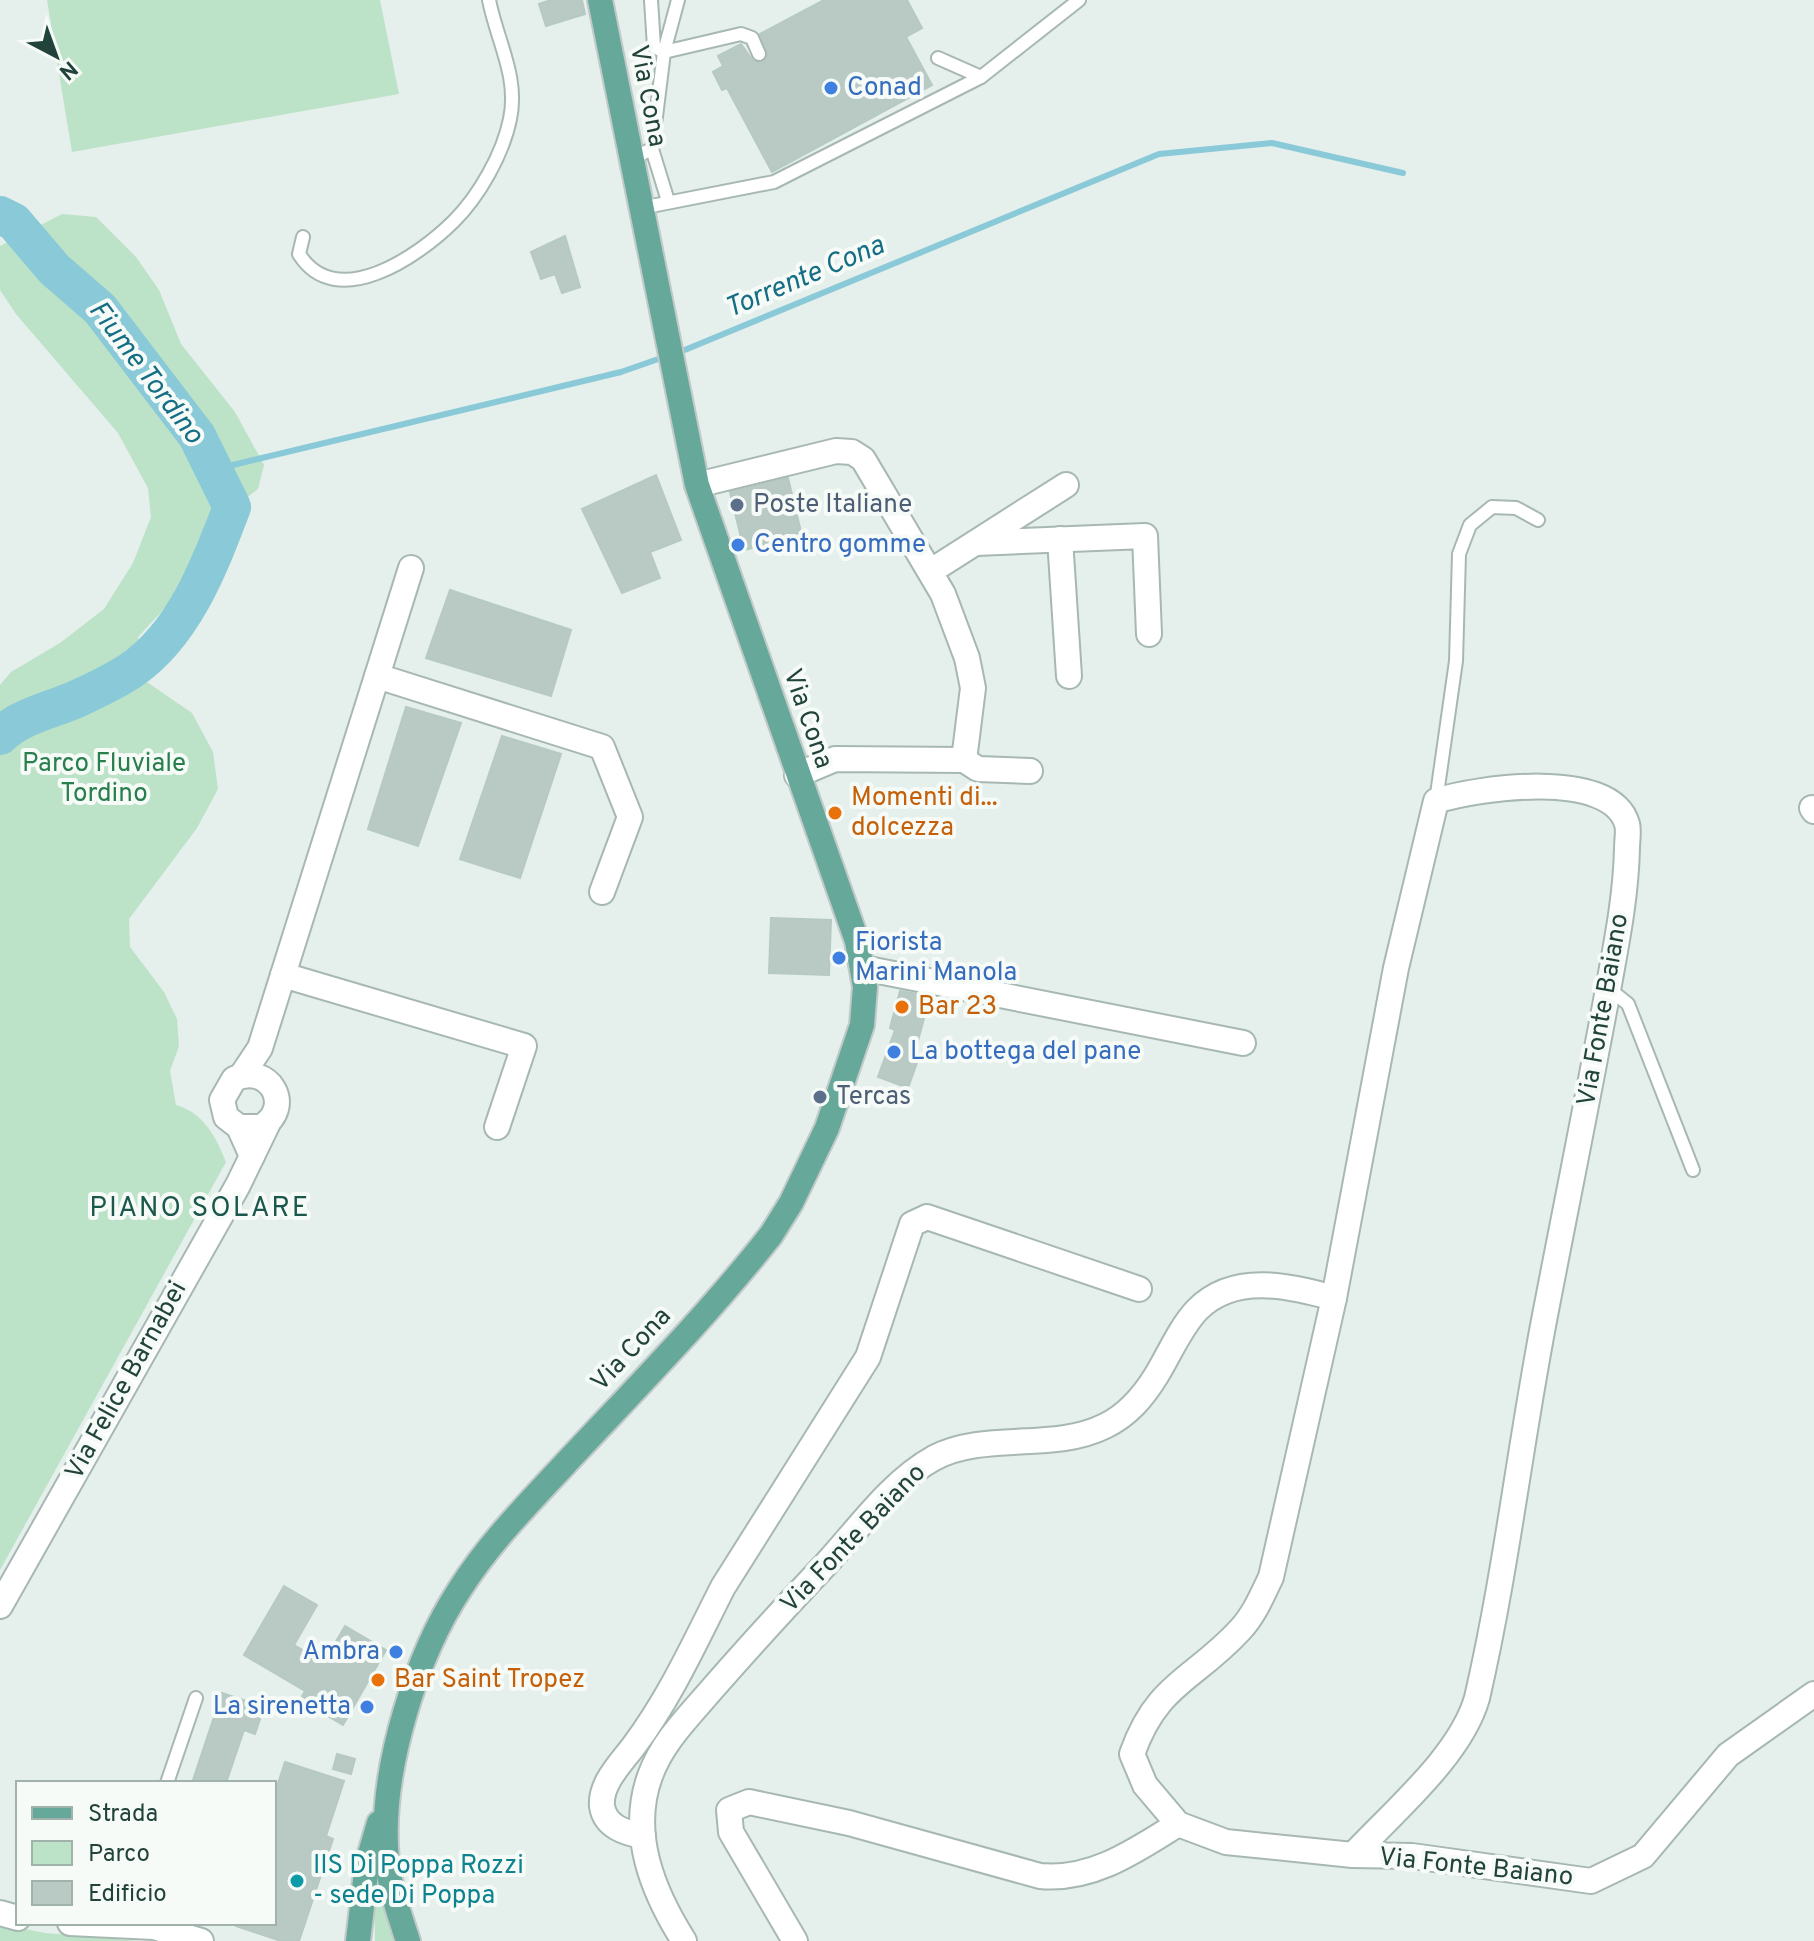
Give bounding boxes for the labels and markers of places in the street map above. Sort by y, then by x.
place label: Conad [847,72,922,105]
marker: Conad [822,79,840,97]
place label: Poste Italiane [753,489,912,522]
marker: Poste Italiane [728,496,746,514]
place label: Centro gomme [754,529,926,562]
marker: Centro gomme [729,536,747,554]
place label: Momenti di... dolcezza [851,782,998,845]
marker: Momenti di... dolcezza [826,804,844,822]
place label: Fiorista Marini Manola [855,927,1017,990]
marker: Fiorista Marini Manola [830,949,848,967]
place label: Bar 23 [918,991,997,1024]
marker: Bar 23 [893,998,911,1016]
place label: La bottega del pane [910,1036,1141,1069]
marker: La bottega del pane [885,1043,903,1061]
place label: Tercas [836,1081,911,1114]
marker: Tercas [811,1088,829,1106]
place label: Ambra [303,1636,380,1669]
marker: Ambra [387,1643,405,1661]
place label: Bar Saint Tropez [394,1664,585,1697]
marker: Bar Saint Tropez [369,1671,387,1689]
place label: La sirenetta [213,1691,351,1724]
marker: La sirenetta [358,1698,376,1716]
place label: IIS Di Poppa Rozzi - sede Di Poppa [313,1850,524,1913]
marker: IIS Di Poppa Rozzi - sede Di Poppa [288,1872,306,1890]

